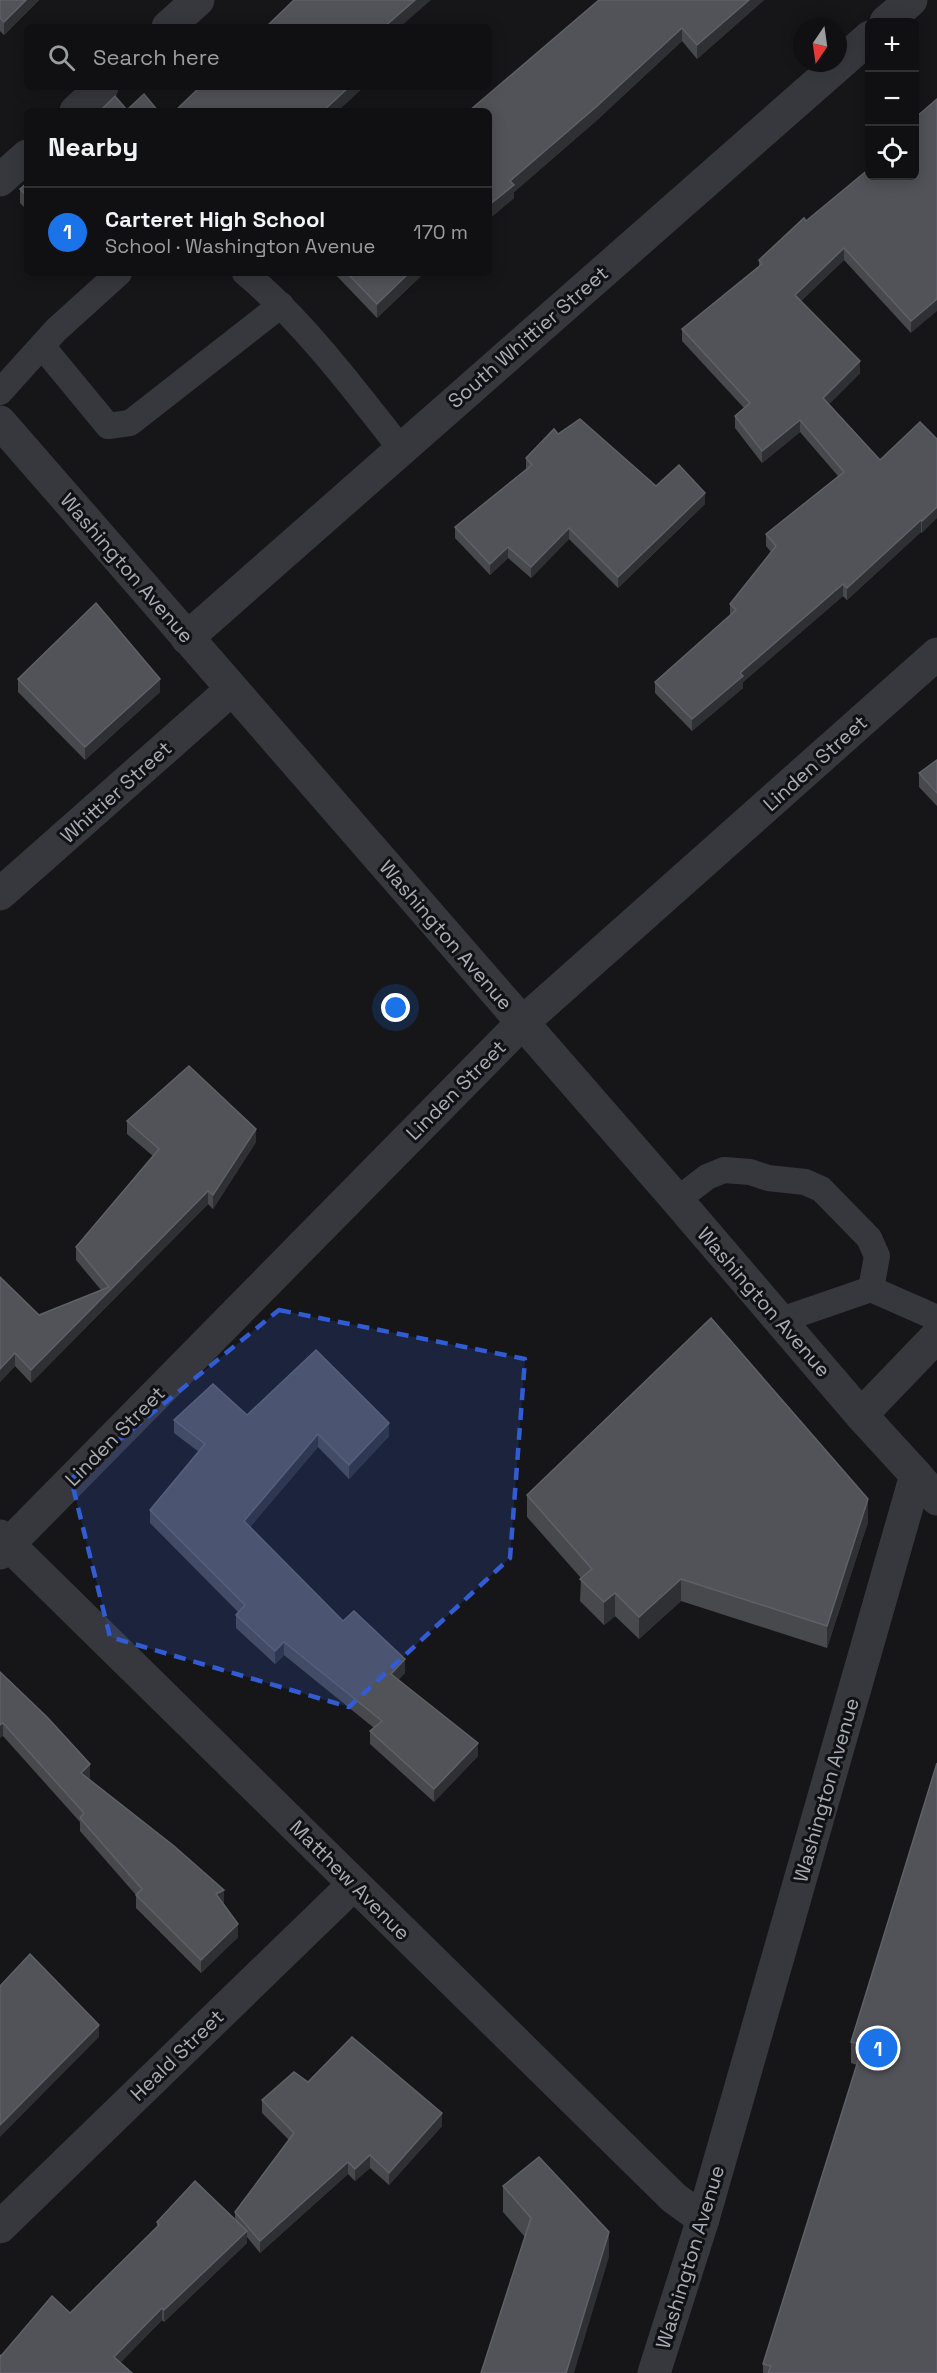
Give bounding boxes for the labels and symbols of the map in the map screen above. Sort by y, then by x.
north arrow [793,18,847,72]
street label: South Whittier Street [442,260,614,414]
street label: Washington Avenue [55,488,199,648]
street label: Linden Street [758,709,872,817]
street label: Whittier Street [55,735,177,849]
street label: Washington Avenue [374,855,518,1015]
your location [381,993,410,1022]
street label: Linden Street [400,1034,512,1146]
street label: Washington Avenue [692,1222,836,1382]
street label: Linden Street [59,1380,171,1492]
street label: Washington Avenue [787,1695,865,1885]
street label: Matthew Avenue [284,1814,416,1946]
street label: Heald Street [125,2004,229,2106]
pin: 1 [858,2026,898,2070]
street label: Washington Avenue [650,2162,730,2352]

